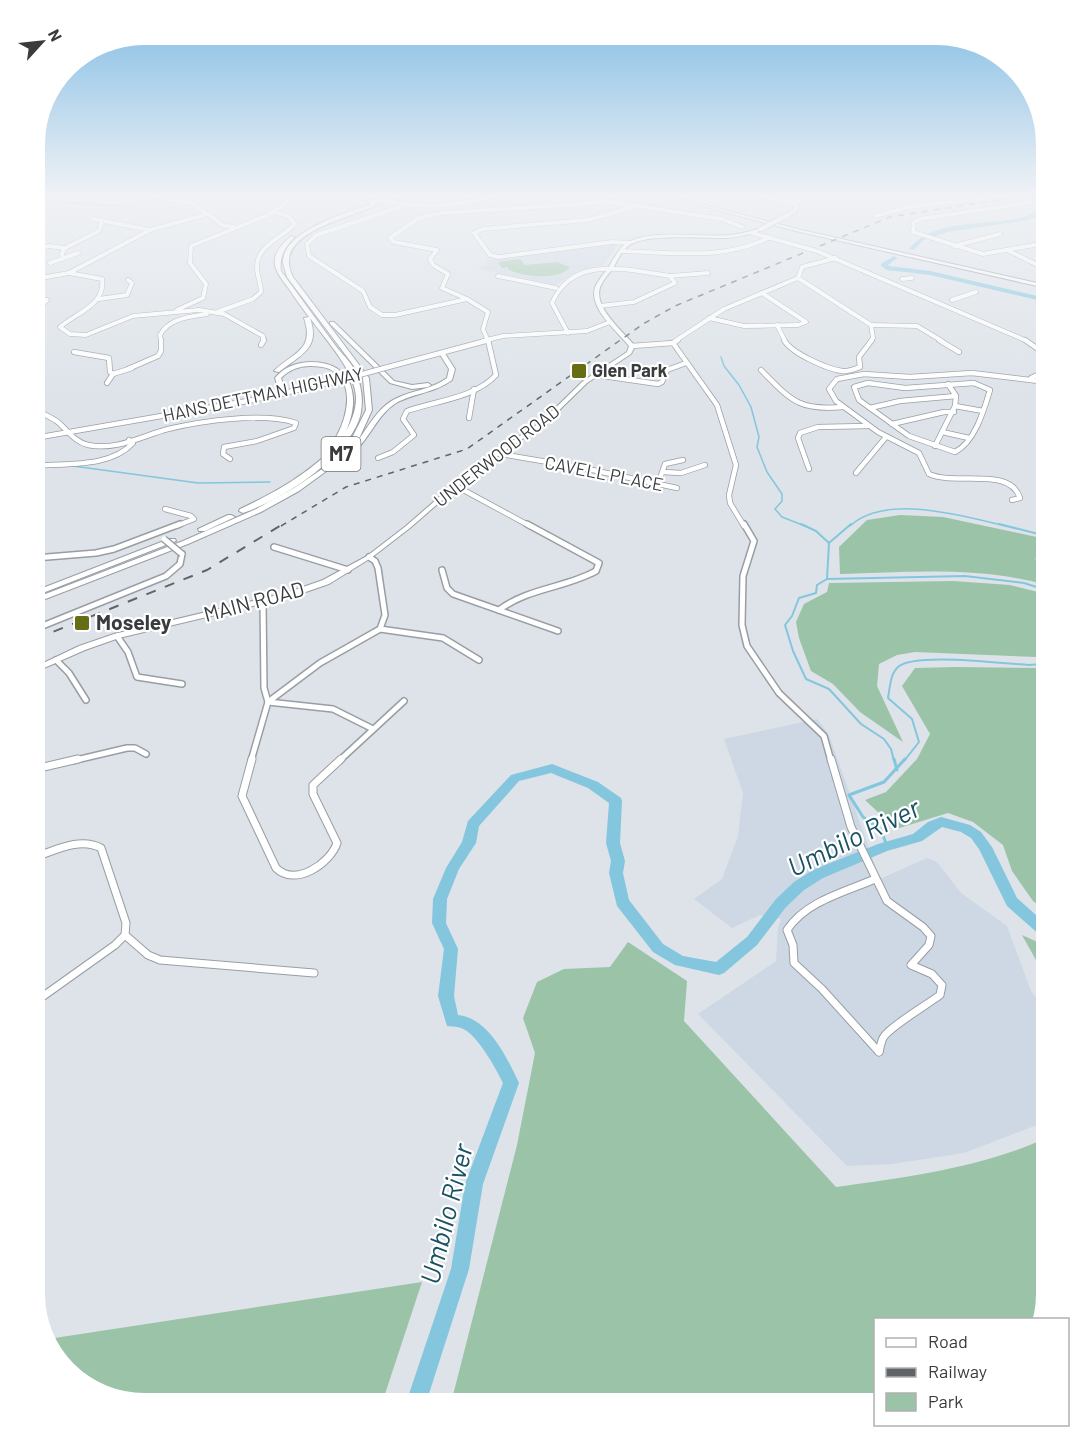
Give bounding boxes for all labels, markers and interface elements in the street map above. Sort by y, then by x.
north arrow [12,12,72,72]
text: N [45,26,67,44]
place label: Glen Park [592,359,668,381]
street label: HANS DETTMAN HIGHWAY [161,362,365,426]
marker: Glen Park [570,362,588,380]
street label: UNDERWOOD ROAD [429,399,564,511]
road number: M7 [322,437,360,471]
street label: CAVELL PLACE [543,451,665,495]
street label: MAIN ROAD [201,575,307,626]
place label: Moseley [96,609,172,634]
marker: Moseley [73,614,91,632]
water label: Umbilo River [782,790,926,882]
water label: Umbilo River [412,1139,478,1287]
legend [874,1318,1069,1426]
text: Road [928,1330,968,1352]
text: Railway [928,1360,987,1382]
text: Park [928,1390,963,1412]

